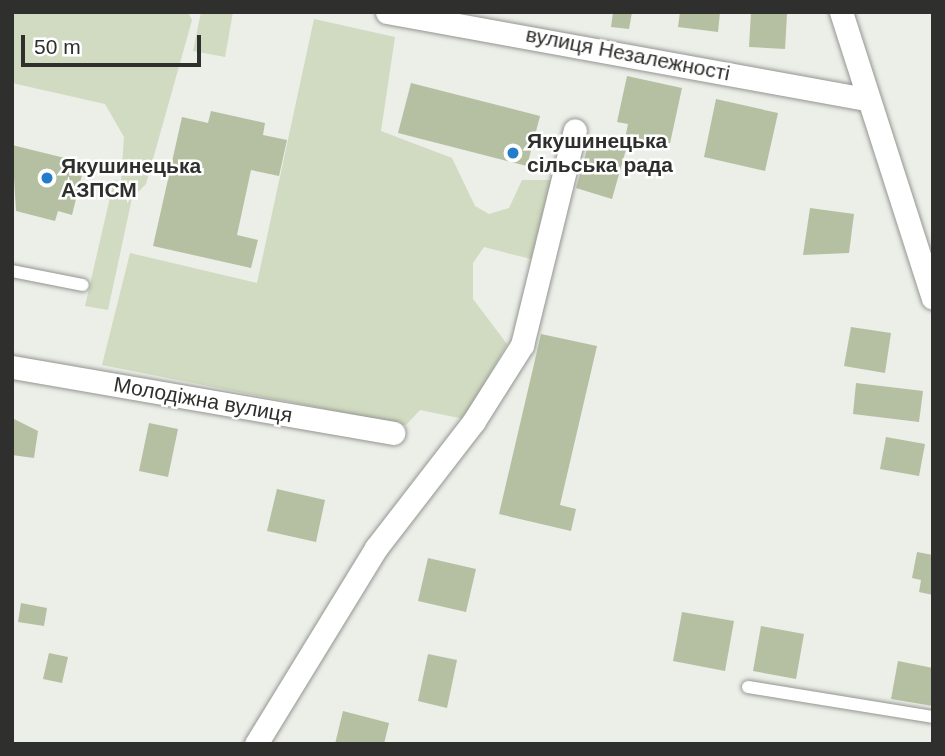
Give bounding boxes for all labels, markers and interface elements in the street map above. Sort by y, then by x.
scale bar [24,21,205,65]
street label: вулиця Незалежності [524,22,732,86]
text: 50 m [34,35,81,58]
place label: Якушинецька сільська рада [527,128,673,178]
marker: Якушинецька сільська рада [505,145,521,161]
place label: Якушинецька АЗПСМ [61,153,201,203]
marker: Якушинецька АЗПСМ [39,170,55,186]
street label: Молодіжна вулиця [112,372,294,428]

